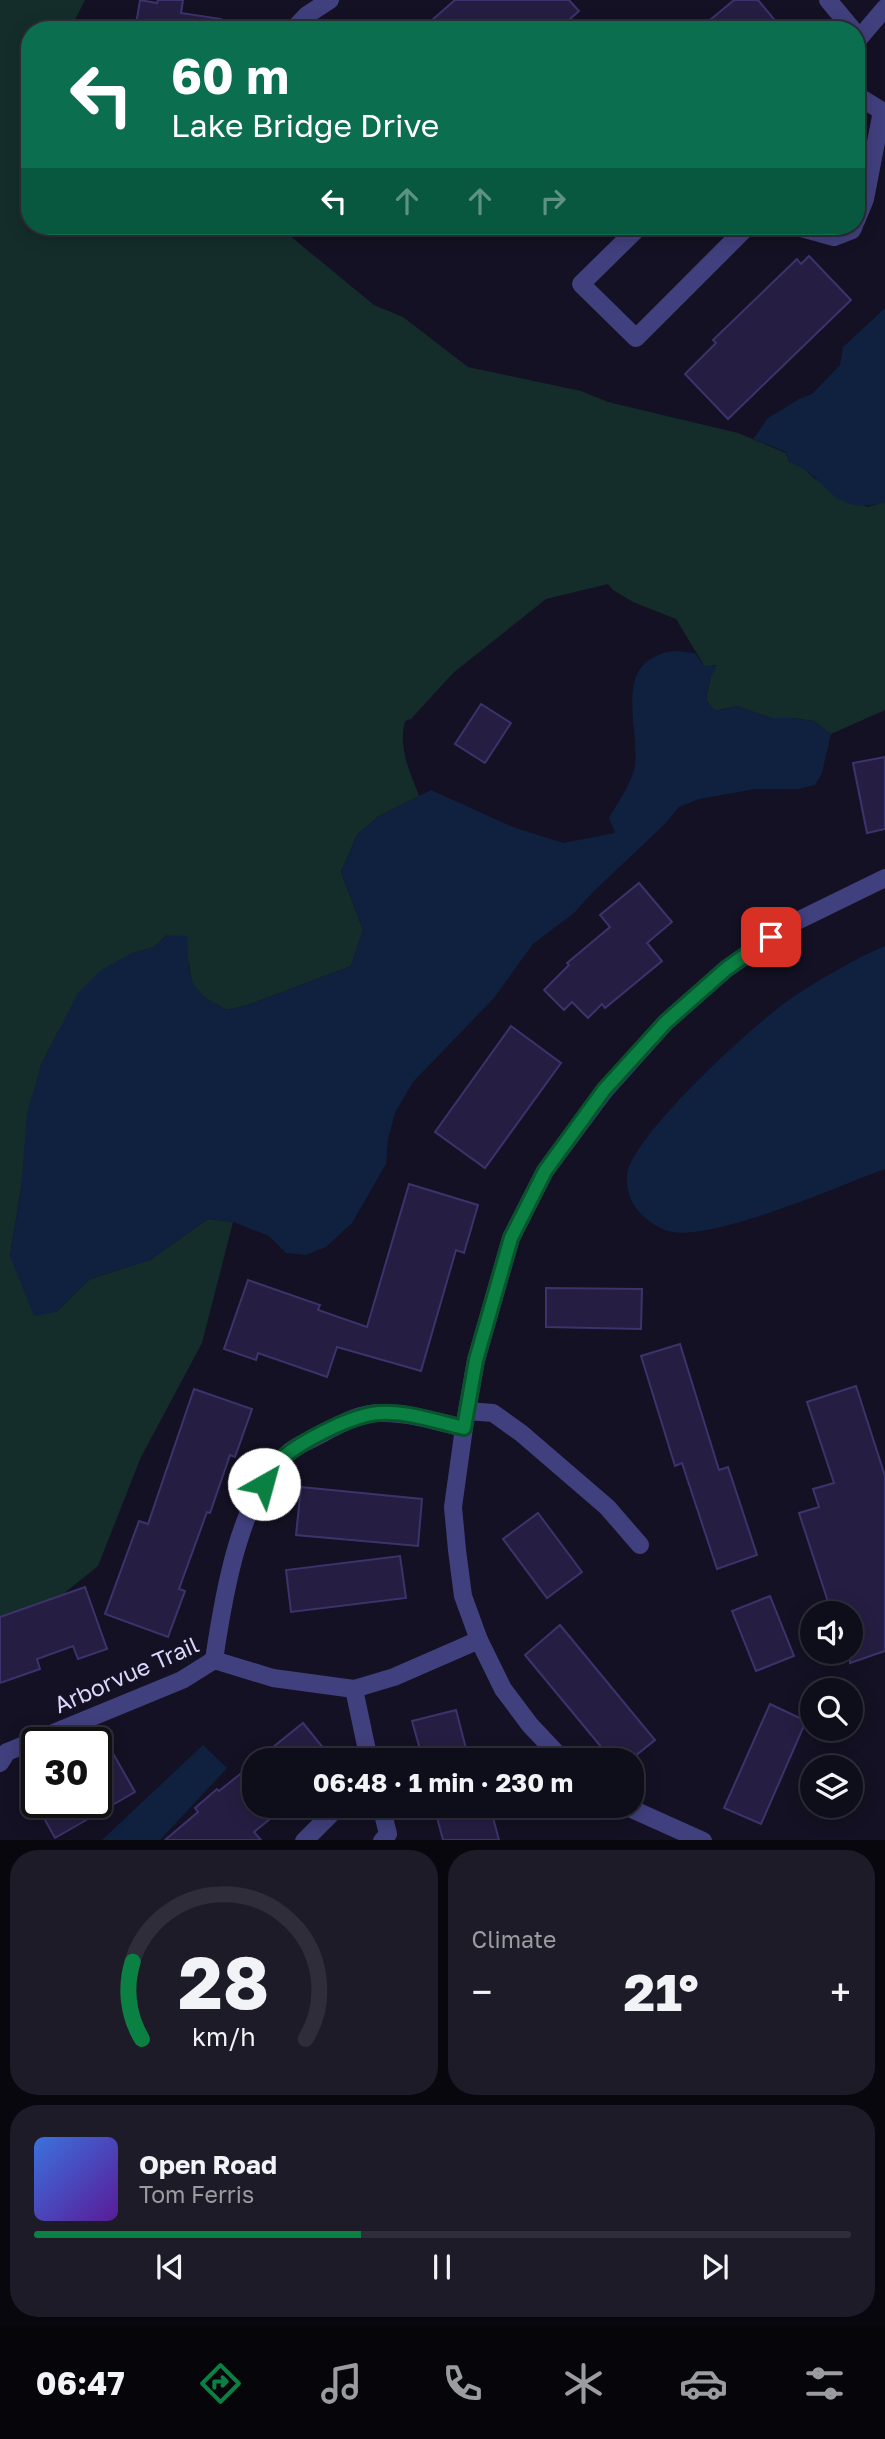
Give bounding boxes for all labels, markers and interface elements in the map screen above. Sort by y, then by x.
text: 60 m [171,46,289,105]
icon: left [56,49,147,140]
text: Lake Bridge Drive [171,106,439,144]
icon: left [315,182,353,220]
icon: ahead [388,182,426,220]
icon: ahead [461,182,499,220]
icon: right [534,182,572,220]
pin [741,907,801,967]
icon: arrive [752,918,790,956]
position arrow [227,1447,301,1521]
map controls [800,1601,863,1818]
button: sound [800,1601,863,1664]
street label: Arborvue Trail [49,1630,203,1718]
button: search [800,1678,863,1741]
speed limit sign: 30 [21,1727,112,1818]
button: layers [800,1755,863,1818]
text: 06:48 · 1 min · 230 m [313,1767,573,1798]
text: Climate [472,1925,556,1953]
text: 28 [178,1938,269,2025]
text: 21° [624,1960,699,2022]
text: − [472,1969,492,2014]
text: + [830,1969,851,2014]
text: km/h [192,2020,256,2051]
text: Open Road [139,2149,277,2180]
text: Tom Ferris [139,2180,254,2208]
icon: previous [151,2248,189,2286]
icon: pause [423,2248,461,2286]
icon: next [696,2248,734,2286]
icon: directions [196,2359,245,2408]
icon: music [317,2359,366,2408]
icon: phone [438,2359,487,2408]
icon: climate [559,2359,608,2408]
icon: car [679,2359,728,2408]
icon: filters [800,2359,849,2408]
text: 06:47 [36,2364,125,2402]

